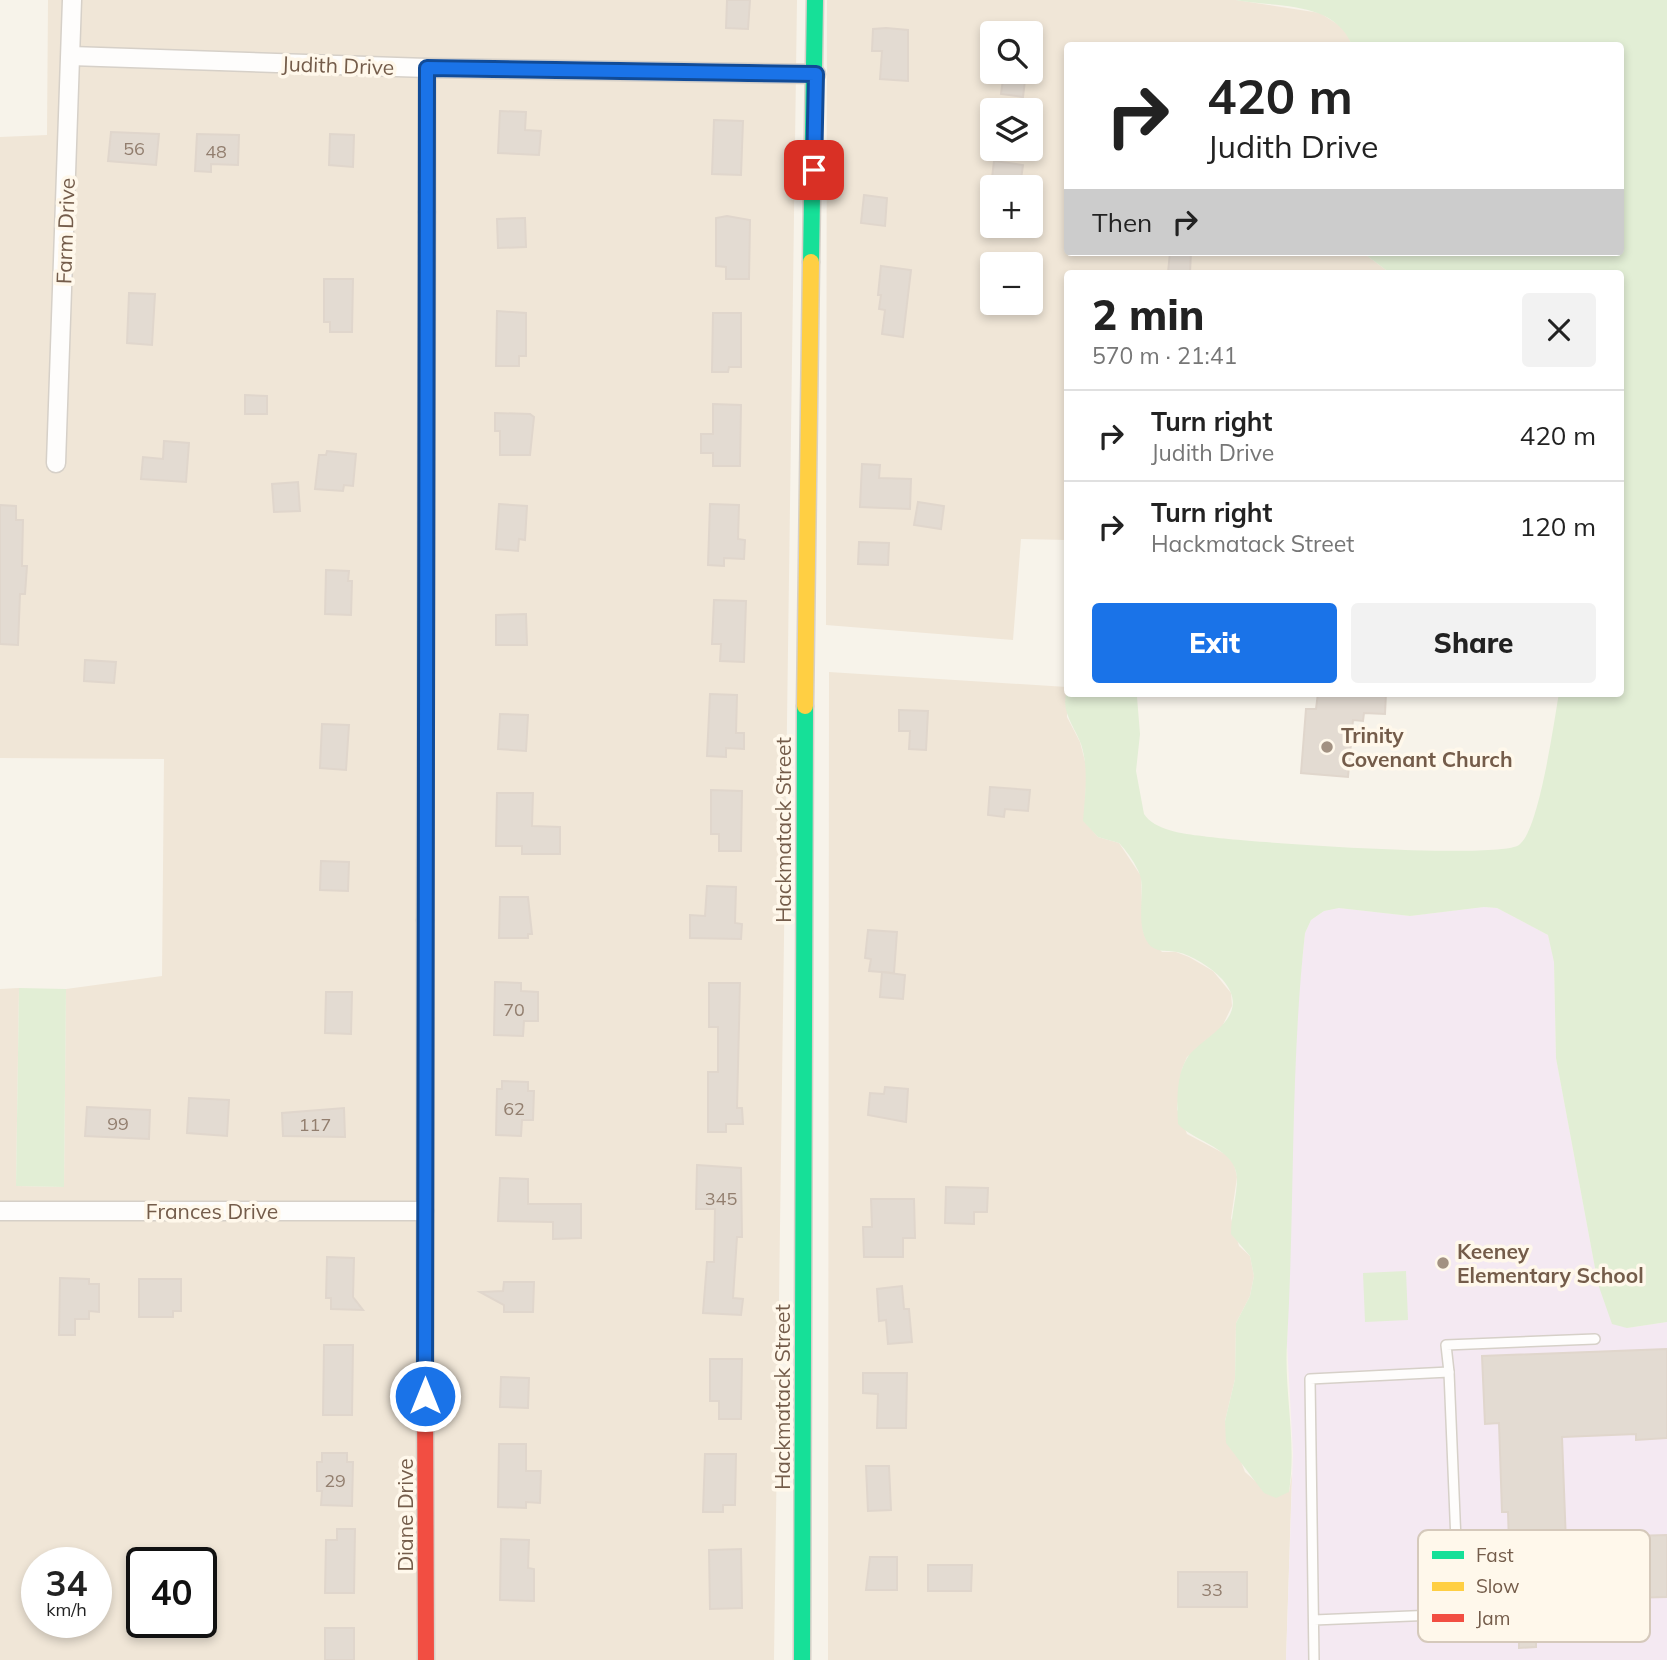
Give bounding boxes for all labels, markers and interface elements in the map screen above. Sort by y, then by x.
map controls [980,21,1043,315]
button: search [980,21,1043,84]
street label: Judith Drive [281,50,395,80]
text: 420 m [1207,65,1353,126]
icon: right [1092,70,1183,161]
button: layers [980,98,1043,161]
text: Judith Drive [1207,126,1378,166]
house number: 56 [123,137,145,160]
house number: 48 [205,140,227,163]
pin [784,140,844,200]
icon: arrive [795,151,833,189]
button: + [980,175,1043,238]
street label: Farm Drive [50,177,80,285]
icon: right [1166,203,1204,241]
text: Then [1092,206,1152,239]
button: − [980,252,1043,315]
text: 2 min [1092,288,1205,341]
button: close [1522,293,1596,367]
text: 570 m · 21:41 [1092,341,1237,370]
text: Turn right [1151,405,1272,438]
icon: right [1092,417,1130,455]
text: 420 m [1520,419,1596,452]
text: Judith Drive [1151,438,1274,467]
text: Turn right [1151,496,1272,529]
icon: right [1092,508,1130,546]
text: 120 m [1520,510,1596,543]
text: Hackmatack Street [1151,529,1354,558]
button: Exit [1092,603,1337,683]
button: Share [1351,603,1596,683]
place label: Trinity Covenant Church [1341,722,1513,772]
street label: Hackmatack Street [770,737,796,923]
marker: Trinity Covenant Church [1319,739,1335,755]
house number: 70 [503,998,525,1021]
house number: 62 [503,1097,525,1120]
house number: 99 [107,1112,129,1135]
house number: 117 [299,1113,331,1136]
house number: 345 [705,1187,737,1210]
street label: Frances Drive [146,1198,278,1224]
place label: Keeney Elementary School [1457,1238,1644,1288]
marker: Keeney Elementary School [1435,1255,1451,1271]
street label: Hackmatack Street [769,1304,795,1490]
position arrow [388,1359,462,1433]
street label: Diane Drive [392,1458,418,1572]
house number: 29 [324,1469,346,1492]
legend [1418,1530,1650,1642]
text: Fast [1476,1543,1514,1567]
speed limit sign: 40 [126,1547,217,1638]
text: 34 [45,1561,88,1605]
text: Slow [1476,1574,1520,1598]
house number: 33 [1201,1578,1223,1601]
text: km/h [46,1598,87,1621]
text: Jam [1476,1606,1510,1630]

